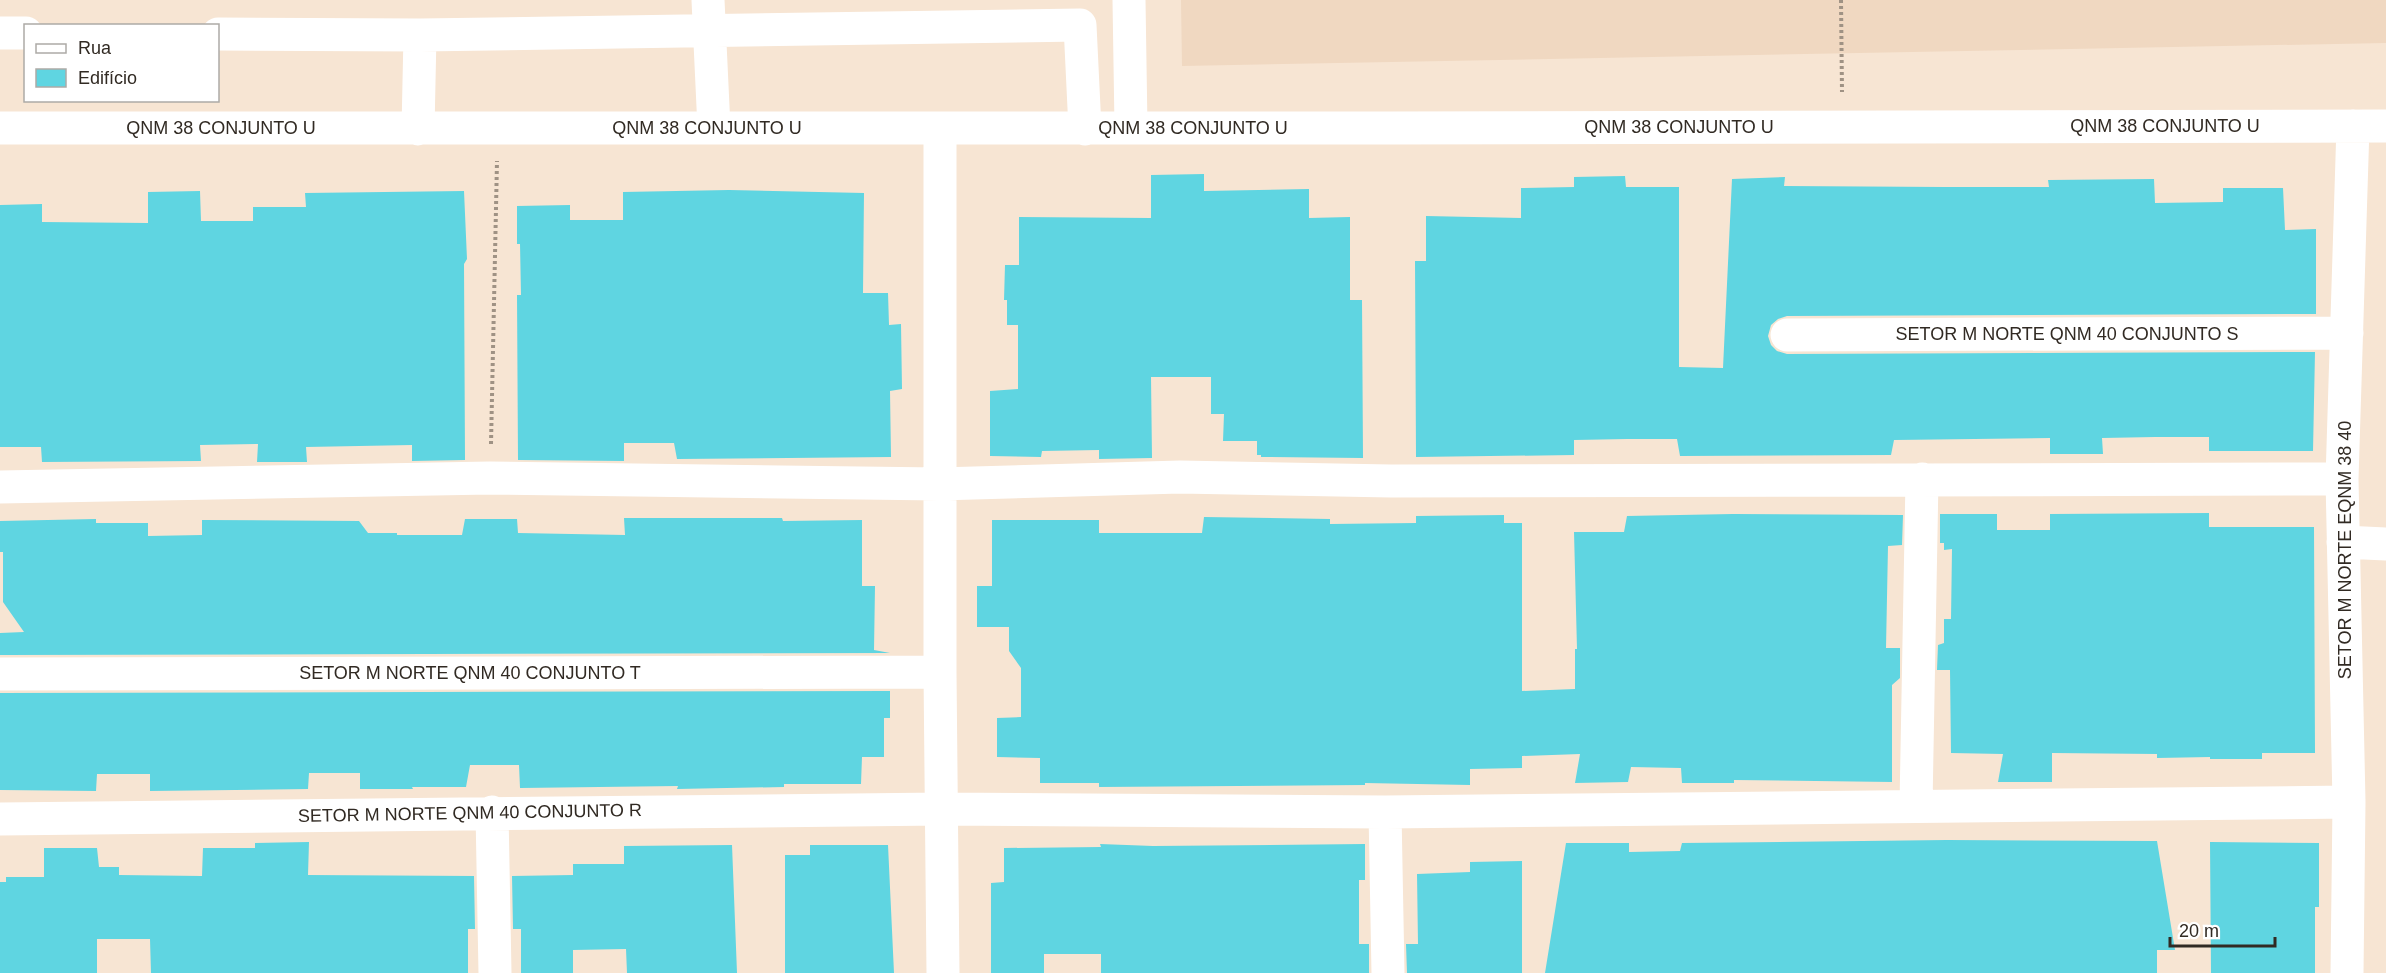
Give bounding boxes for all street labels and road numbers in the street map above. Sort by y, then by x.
street label: QNM 38 CONJUNTO U [2070,116,2260,136]
street label: QNM 38 CONJUNTO U [1584,117,1774,137]
street label: QNM 38 CONJUNTO U [126,118,316,138]
street label: QNM 38 CONJUNTO U [612,118,802,138]
street label: QNM 38 CONJUNTO U [1098,118,1288,138]
street label: SETOR M NORTE QNM 40 CONJUNTO S [1895,324,2239,344]
street label: SETOR M NORTE EQNM 38 40 [2335,421,2355,679]
street label: SETOR M NORTE QNM 40 CONJUNTO T [299,663,641,683]
street label: SETOR M NORTE QNM 40 CONJUNTO R [298,800,642,826]

